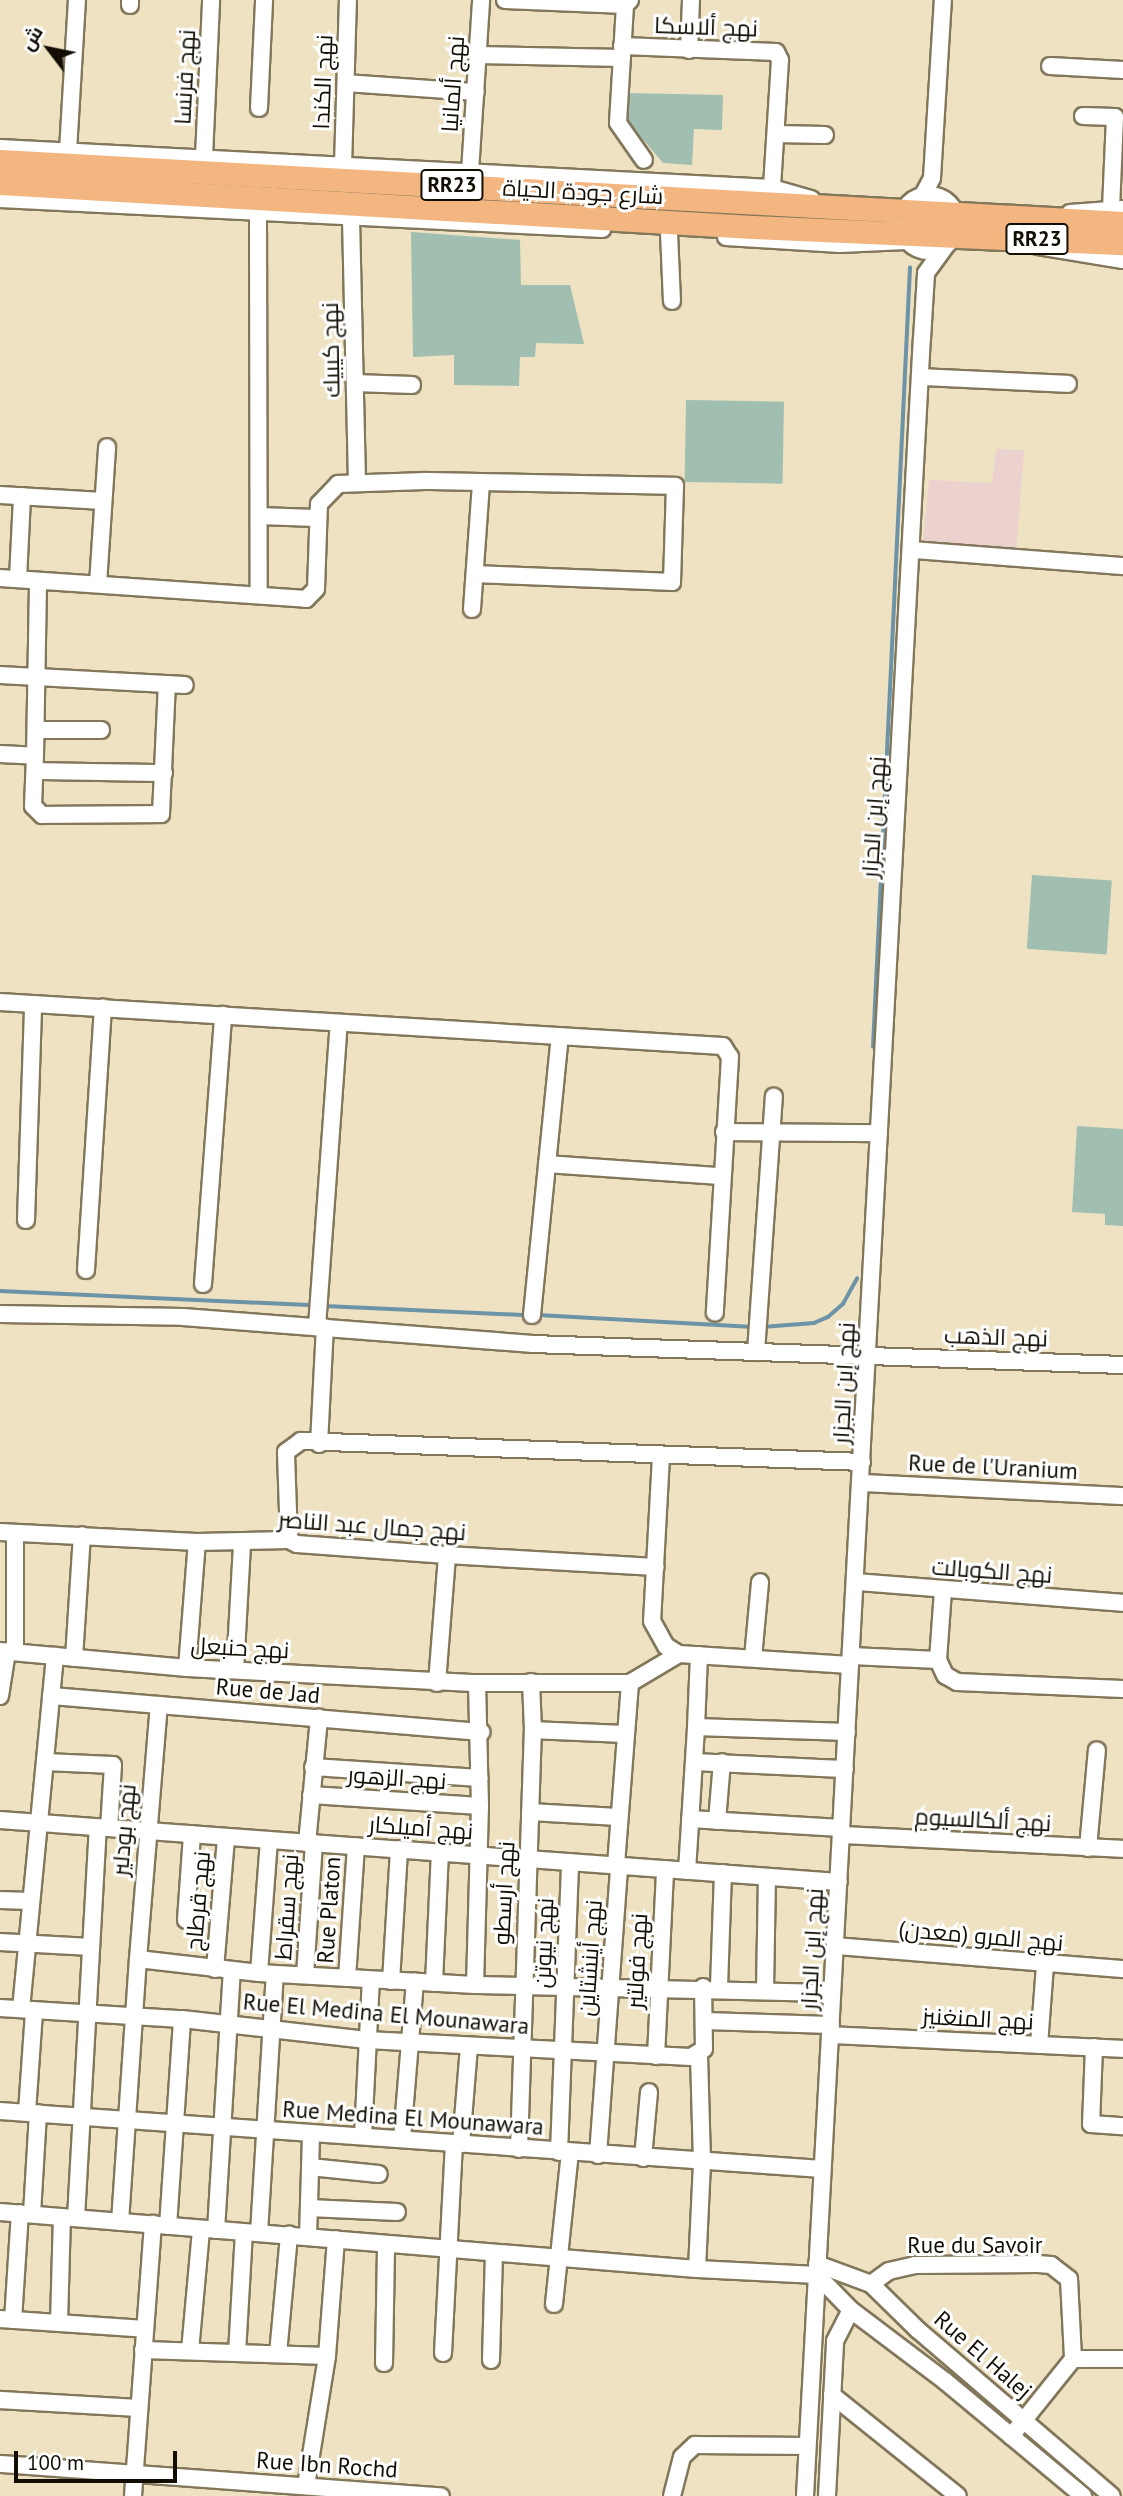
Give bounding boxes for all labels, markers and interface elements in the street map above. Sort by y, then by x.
street label: نهج ألاسكا [654,11,758,43]
north arrow [14,14,84,84]
text: ش [15,21,48,55]
street label: نهج فرنسا [169,29,201,125]
street label: نهج الكندا [308,34,338,130]
street label: نهج ألمانيا [436,35,470,133]
road number: RR23 [419,168,485,202]
street label: شارع جودة الحياة [502,174,664,210]
road number: RR23 [1004,222,1070,256]
street label: نهج كيبيك [316,302,346,398]
street label: نهج إبن الجزار [856,755,892,879]
street label: نهج إبن الجزار [827,1321,861,1445]
street label: نهج الذهب [944,1321,1048,1353]
street label: Rue de l'Uranium [908,1449,1078,1485]
street label: نهج جمال عبد الناصر [277,1506,467,1546]
street label: نهج الكوبالت [931,1553,1053,1589]
street label: نهج حنبعل [190,1632,290,1664]
street label: Rue de Jad [215,1673,321,1709]
street label: نهج الزهور [347,1761,447,1795]
street label: نهج بودلير [106,1783,142,1877]
street label: نهج ألكالسيوم [914,1803,1052,1837]
street label: نهج أميلكار [368,1811,474,1845]
street label: نهج أرسطو [488,1841,520,1945]
street label: نهج قرطاج [180,1850,216,1952]
street label: نهج سقراط [270,1853,304,1961]
street label: Rue Platon [311,1856,347,1964]
street label: نهج إبن الجزار [795,1887,829,2011]
street label: نهج نيوتن [529,1897,559,1989]
street label: نهج أينشتاين [572,1899,608,2017]
street label: نهج فولتير [621,1912,653,2010]
street label: نهج المرو (معدن) [897,1915,1065,1957]
street label: Rue El Medina El Mounawara [242,1988,530,2040]
street label: نهج المنغنيز [921,2002,1035,2036]
street label: Rue Medina El Mounawara [281,2095,545,2141]
street label: Rue du Savoir [907,2231,1043,2259]
street label: Rue El Halej [929,2305,1037,2405]
scale bar [18,2436,180,2480]
street label: Rue Ibn Rochd [255,2446,399,2484]
text: 100 m [27,2449,84,2476]

